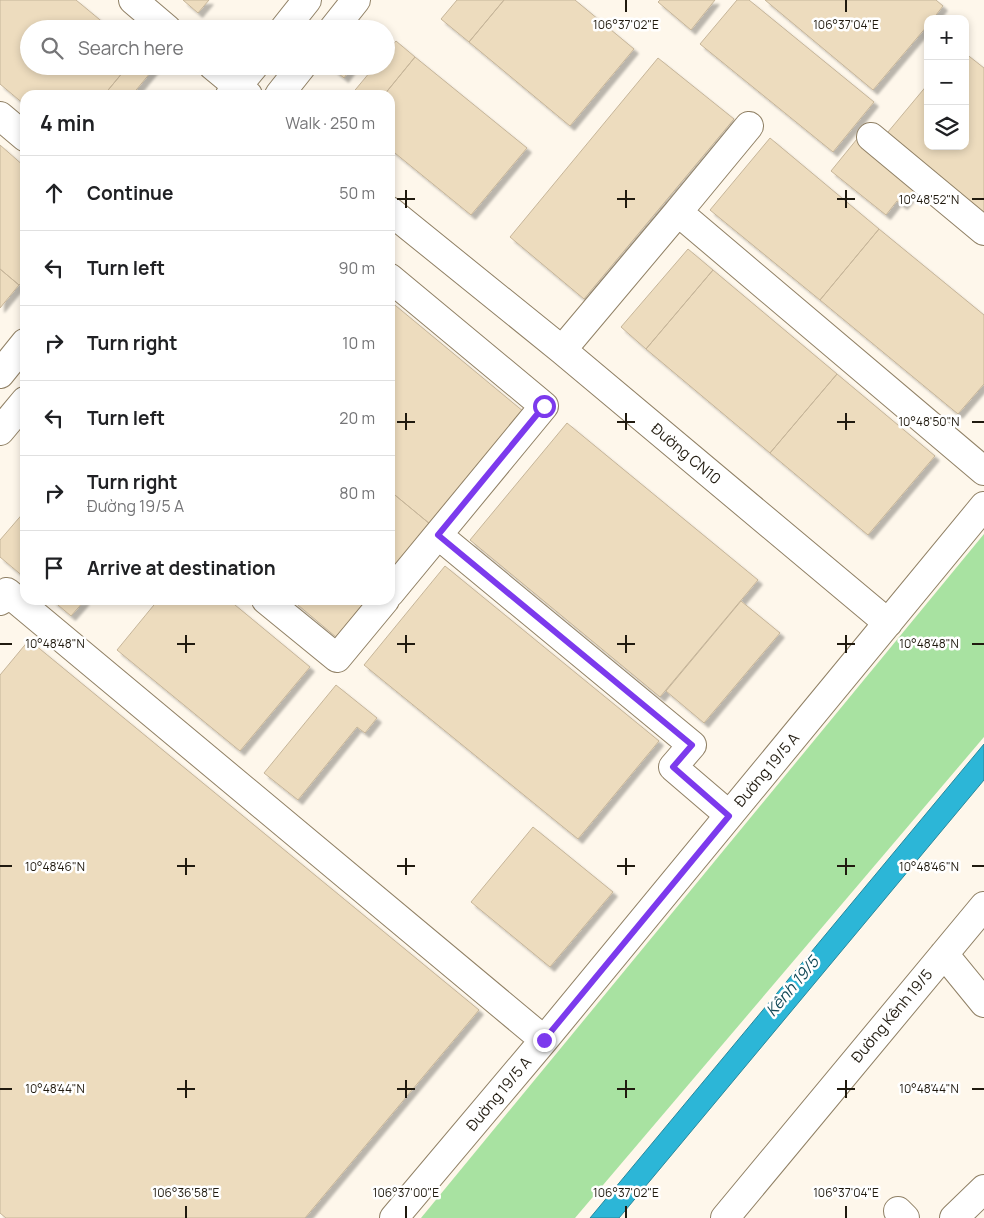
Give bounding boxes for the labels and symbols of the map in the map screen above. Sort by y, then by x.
text: 106°37'02"E [593,16,659,33]
text: 106°37'04"E [813,16,879,33]
text: 10°48'52"N [899,191,959,208]
route start [533,395,556,418]
text: 10°48'50"N [898,413,960,430]
street label: Đường CN10 [647,418,726,489]
text: 10°48'48"N [25,635,85,652]
text: 10°48'48"N [899,635,959,652]
street label: Đường 19/5 A [729,728,804,811]
text: 10°48'46"N [25,858,85,875]
text: 10°48'46"N [899,858,959,875]
water label: Kênh 19/5 [760,950,825,1021]
street label: Đường Kênh 19/5 [846,964,937,1067]
route end [533,1029,556,1052]
street label: Đường 19/5 A [461,1052,536,1135]
text: 10°48'44"N [25,1080,85,1097]
text: 10°48'44"N [899,1080,959,1097]
text: 106°36'58"E [153,1184,220,1201]
text: 106°37'00"E [373,1184,439,1201]
text: 106°37'02"E [593,1184,659,1201]
text: 106°37'04"E [813,1184,879,1201]

